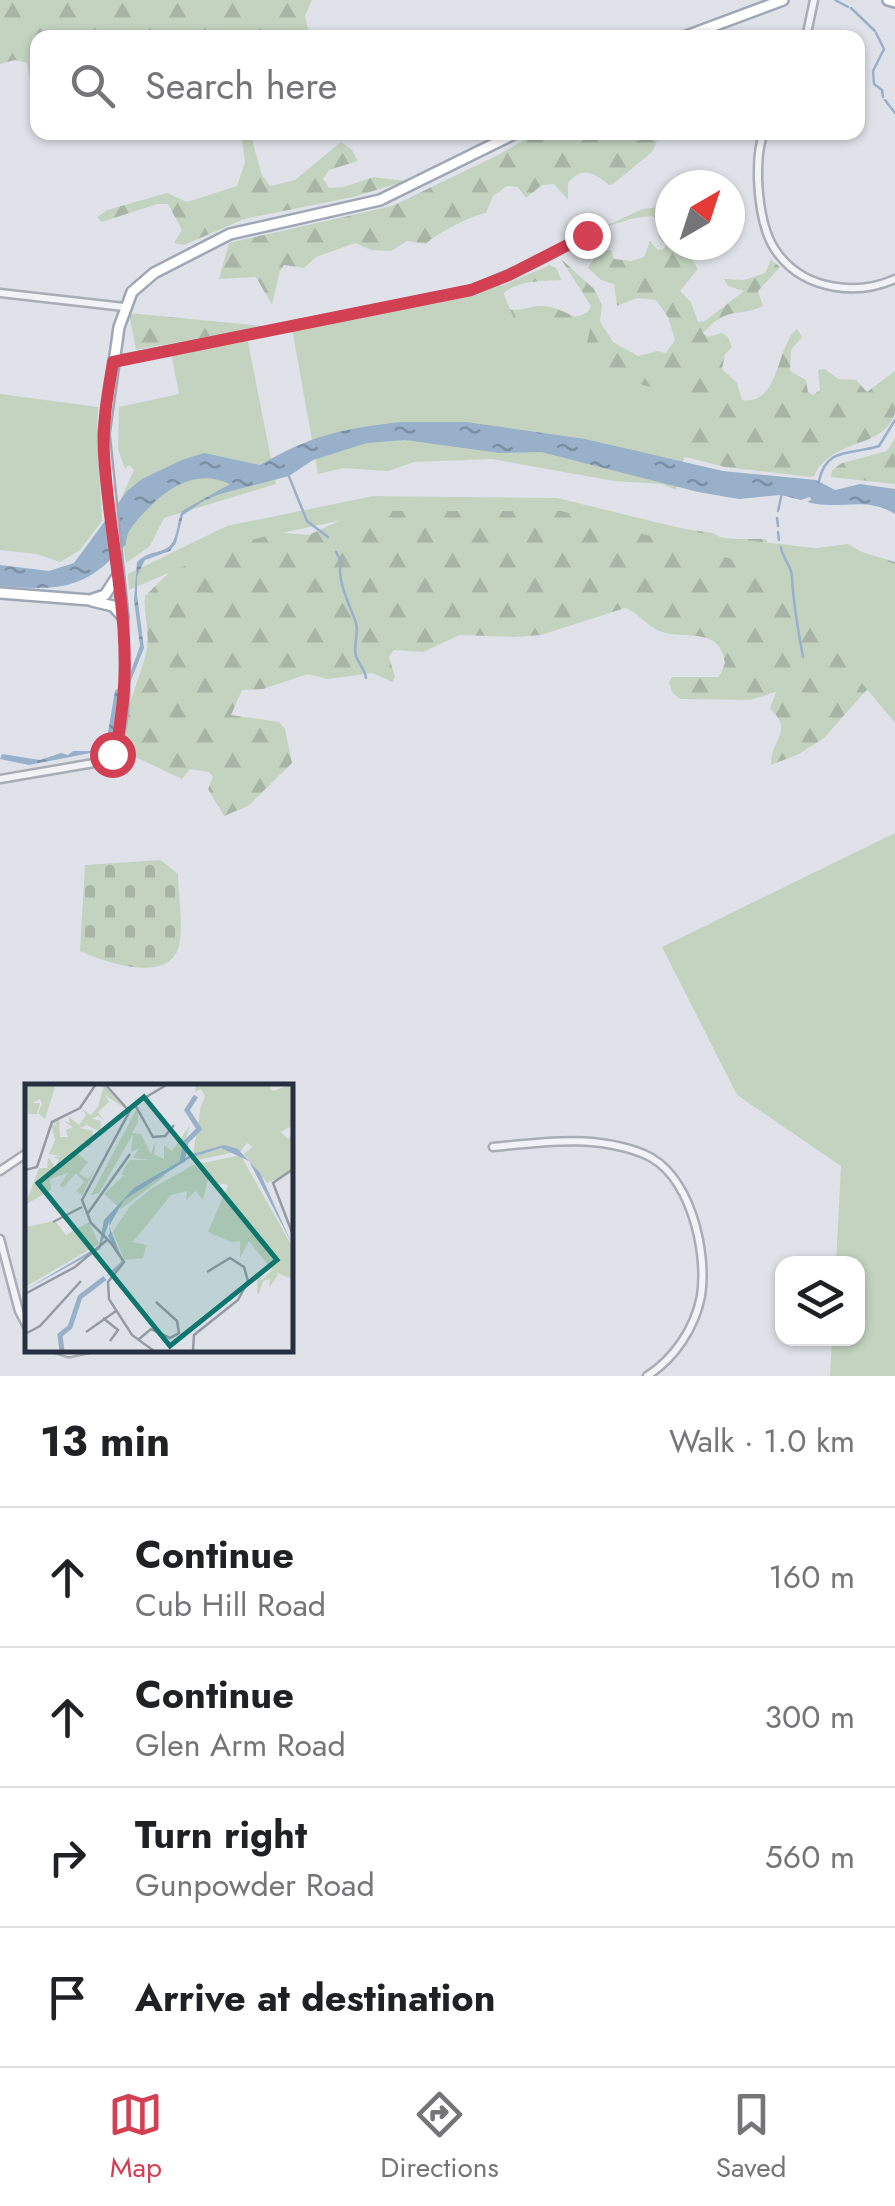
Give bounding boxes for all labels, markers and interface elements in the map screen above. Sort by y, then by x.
search box [30,30,865,140]
icon: search [65,58,120,113]
text: Search here [145,58,337,113]
north arrow [655,170,745,260]
route end [565,213,611,259]
route start [90,732,136,778]
inset map [25,1084,292,1351]
map controls [775,1256,865,1346]
button: layers [775,1256,865,1346]
text: 13 min [40,1411,170,1472]
text: Walk · 1.0 km [669,1418,855,1464]
text: Continue [135,1527,294,1582]
icon: ahead [40,1550,95,1605]
text: 160 m [768,1554,855,1600]
text: Cub Hill Road [135,1582,326,1628]
text: Continue [135,1667,294,1722]
icon: ahead [40,1690,95,1745]
text: 300 m [765,1694,855,1740]
text: Glen Arm Road [135,1722,346,1768]
text: Turn right [135,1807,307,1862]
icon: right [40,1830,95,1885]
text: 560 m [765,1834,855,1880]
text: Gunpowder Road [135,1862,375,1908]
icon: arrive [40,1970,95,2025]
text: Arrive at destination [135,1970,496,2025]
tab: Map [108,2087,163,2188]
tab: Directions [380,2087,499,2188]
tab: Saved [716,2087,787,2188]

